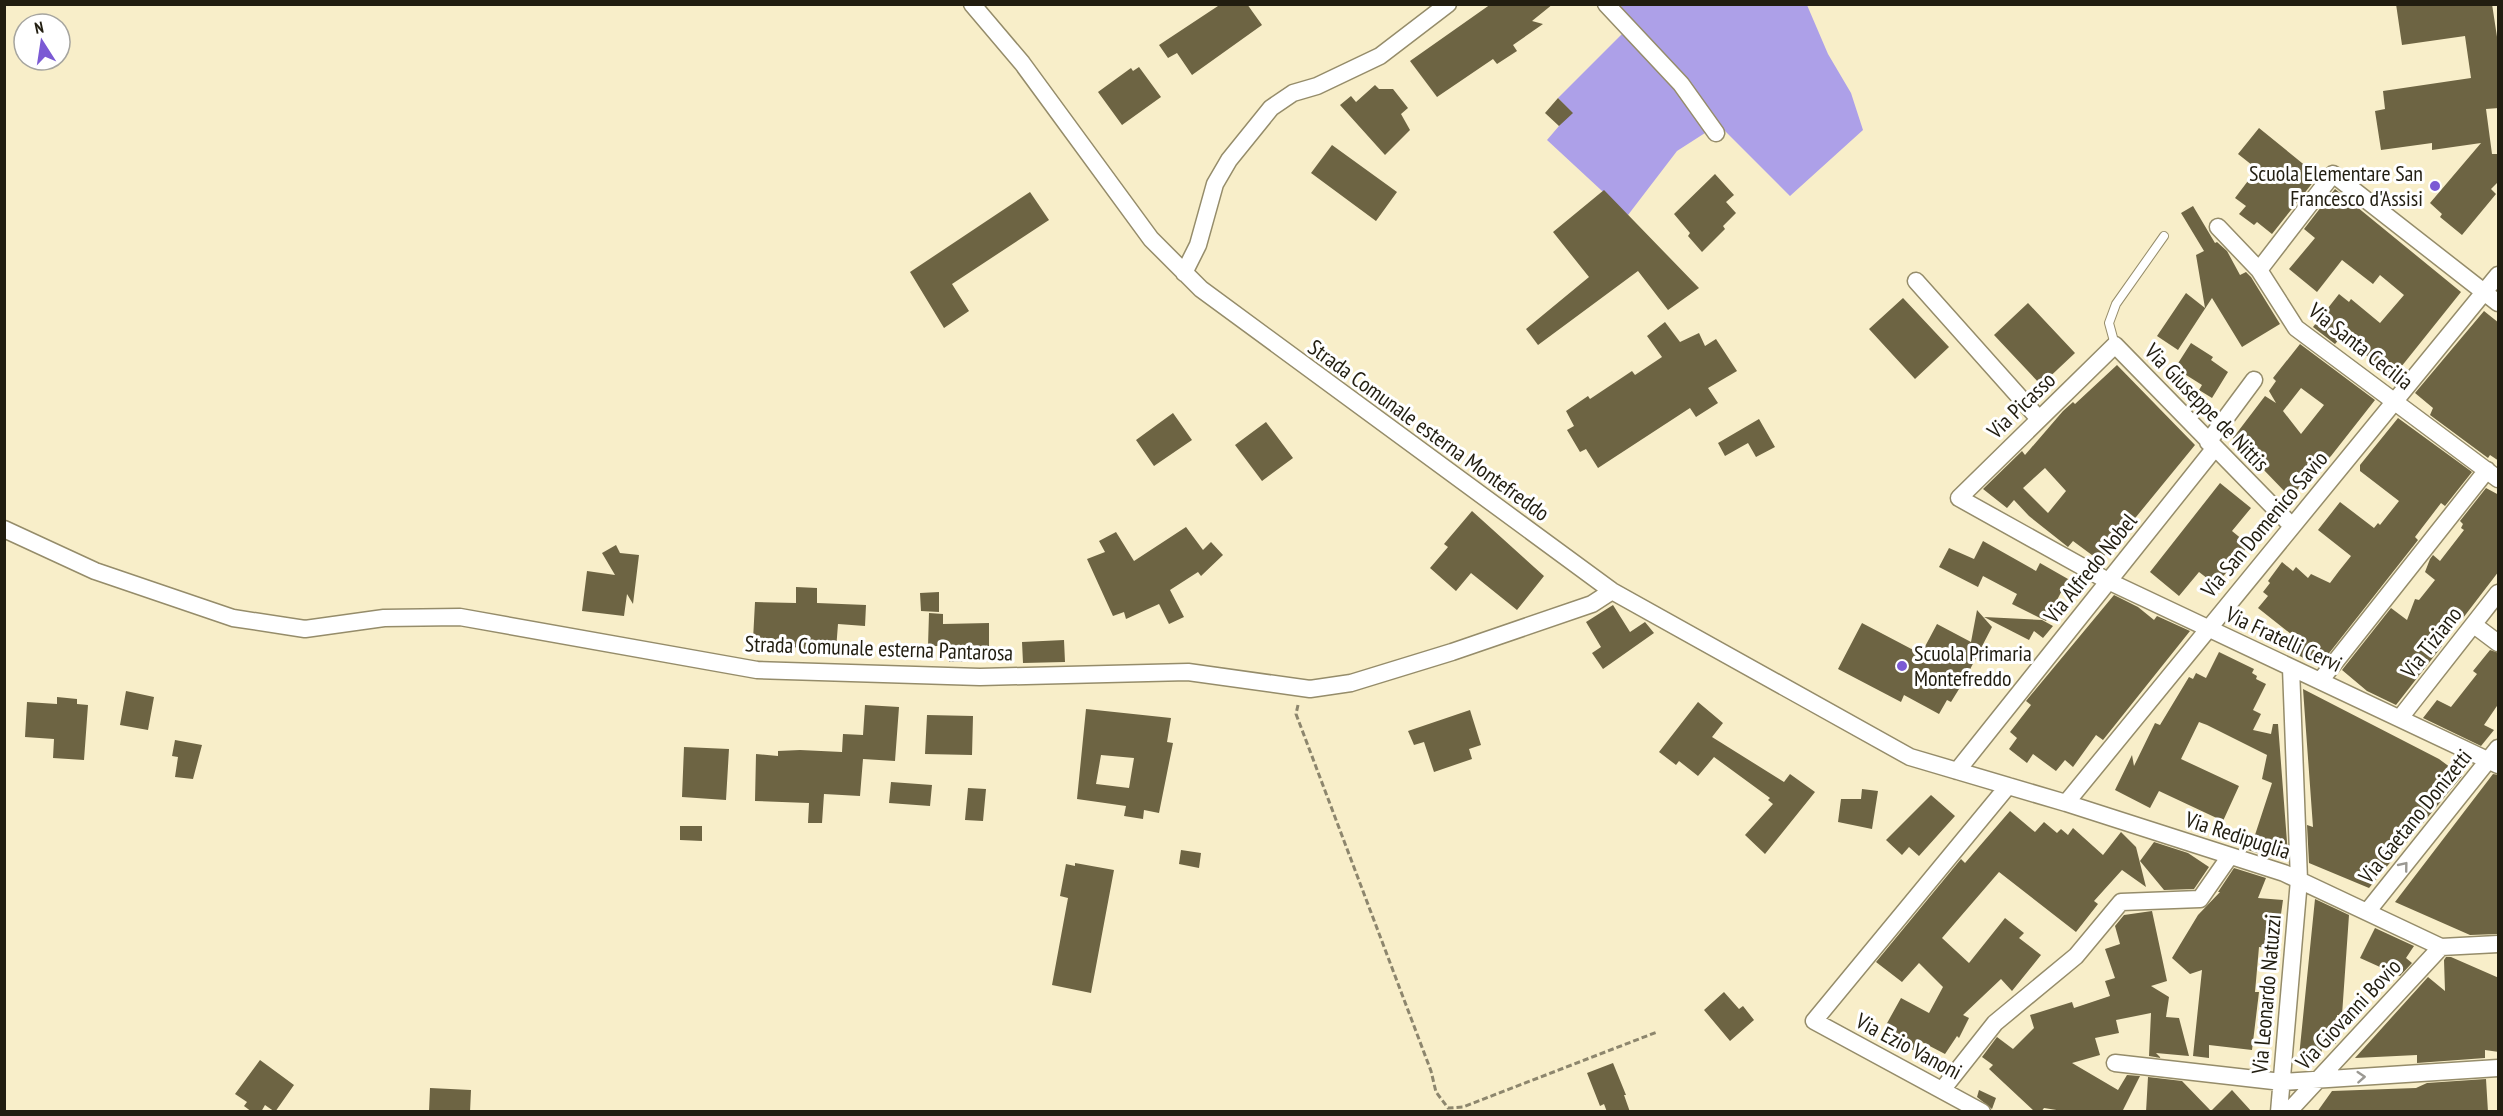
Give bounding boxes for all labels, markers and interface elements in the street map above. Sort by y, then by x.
north arrow [12,12,72,72]
text: N [33,17,45,38]
place label: Scuola Elementare San Francesco d'Assisi [2249,159,2423,212]
marker: Scuola Elementare San Francesco d'Assisi [2428,179,2442,193]
street label: Via Santa Cecilia [2302,296,2419,396]
street label: Strada Comunale esterna Montefreddo [1303,333,1555,527]
street label: Via Giuseppe de Nittis [2138,336,2275,477]
street label: Via Picasso [1980,366,2061,445]
street label: Via San Domenico Savio [2194,445,2333,604]
street label: Via Alfredo Nobel [2037,507,2143,629]
street label: Via Fratelli Cervi [2221,600,2347,678]
street label: Via Tiziano [2394,601,2468,684]
street label: Strada Comunale esterna Pantarosa [744,629,1014,667]
place label: Scuola Primaria Montefreddo [1914,639,2032,692]
marker: Scuola Primaria Montefreddo [1895,659,1909,673]
street label: Via Gaetano Donizetti [2352,743,2478,890]
street label: Via Redipuglia [2181,805,2294,865]
one-way arrow [2396,862,2407,873]
street label: Via Leonardo Natuzzi [2245,913,2287,1076]
street label: Via Giovanni Bovio [2289,953,2407,1076]
street label: Via Ezio Vanoni [1850,1006,1967,1086]
one-way arrow [2356,1071,2366,1084]

